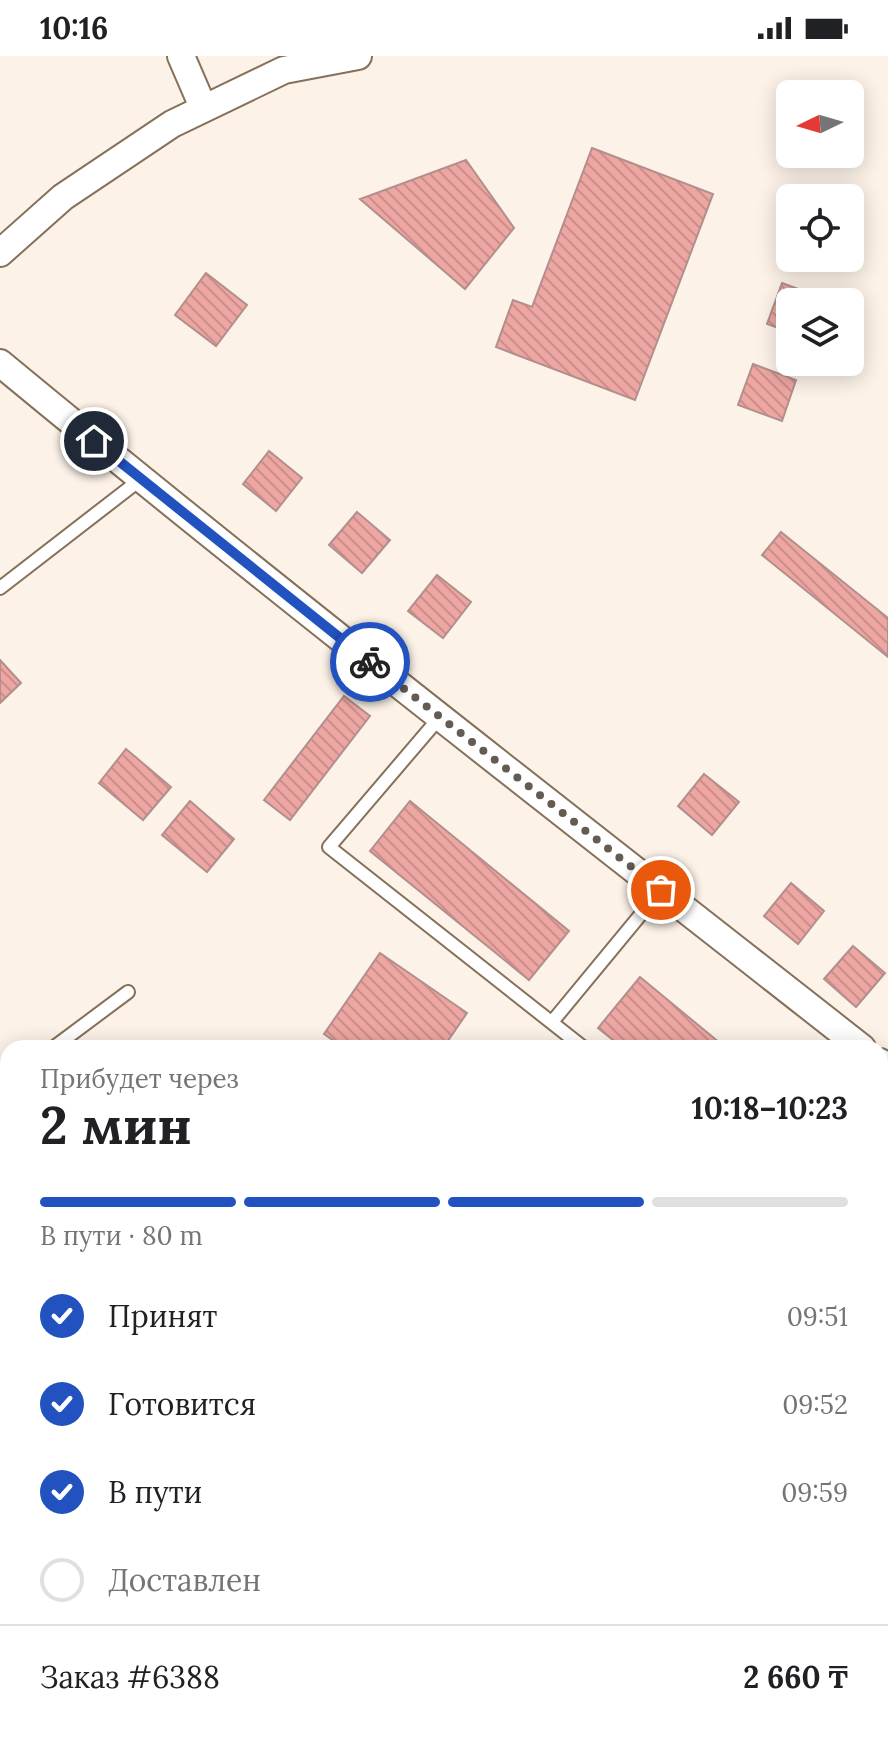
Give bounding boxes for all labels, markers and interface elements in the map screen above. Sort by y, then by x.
text: 10:16 [40,9,108,47]
north arrow [776,80,864,168]
map controls [776,80,864,376]
button: locate [776,184,864,272]
button: layers [776,288,864,376]
pin [60,407,128,475]
icon: home [72,419,116,463]
courier [330,622,410,702]
icon: bike [348,640,392,684]
pin [627,856,695,924]
icon: bag [639,868,683,912]
text: Прибудет через [40,1062,239,1095]
text: 10:18–10:23 [691,1089,848,1127]
text: 2 мин [40,1092,192,1158]
text: В пути · 80 m [40,1219,203,1252]
icon: check [40,1294,84,1338]
text: Принят [108,1297,217,1335]
text: 09:51 [787,1300,848,1333]
icon: check [40,1382,84,1426]
text: Готовится [108,1385,256,1423]
text: 09:52 [782,1388,848,1421]
icon: check [40,1470,84,1514]
text: В пути [108,1473,202,1511]
text: 09:59 [781,1476,848,1509]
text: Доставлен [108,1561,261,1599]
text: Заказ #6388 [40,1658,220,1696]
text: 2 660 ₸ [743,1658,848,1696]

